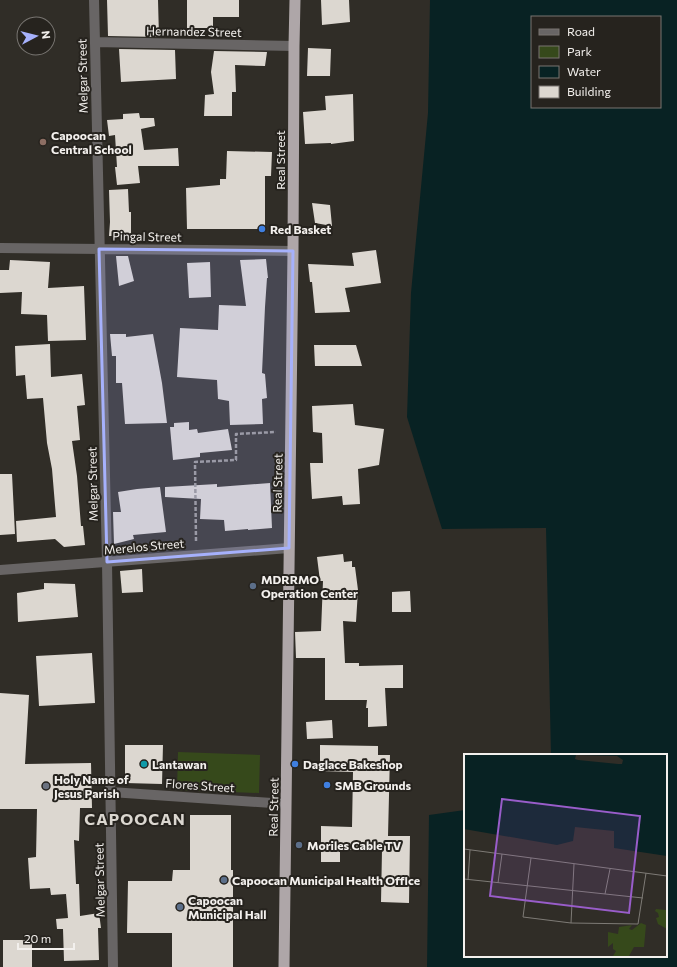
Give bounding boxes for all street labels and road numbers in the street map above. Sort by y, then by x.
street label: Hernandez Street [146,23,242,39]
street label: Melgar Street [74,39,90,113]
street label: Real Street [273,130,287,190]
street label: Pingal Street [112,228,182,244]
street label: Melgar Street [84,447,100,521]
street label: Real Street [269,453,285,513]
street label: Merelos Street [103,536,185,556]
street label: Flores Street [165,776,235,794]
street label: Real Street [265,777,281,837]
street label: Melgar Street [91,843,107,917]

